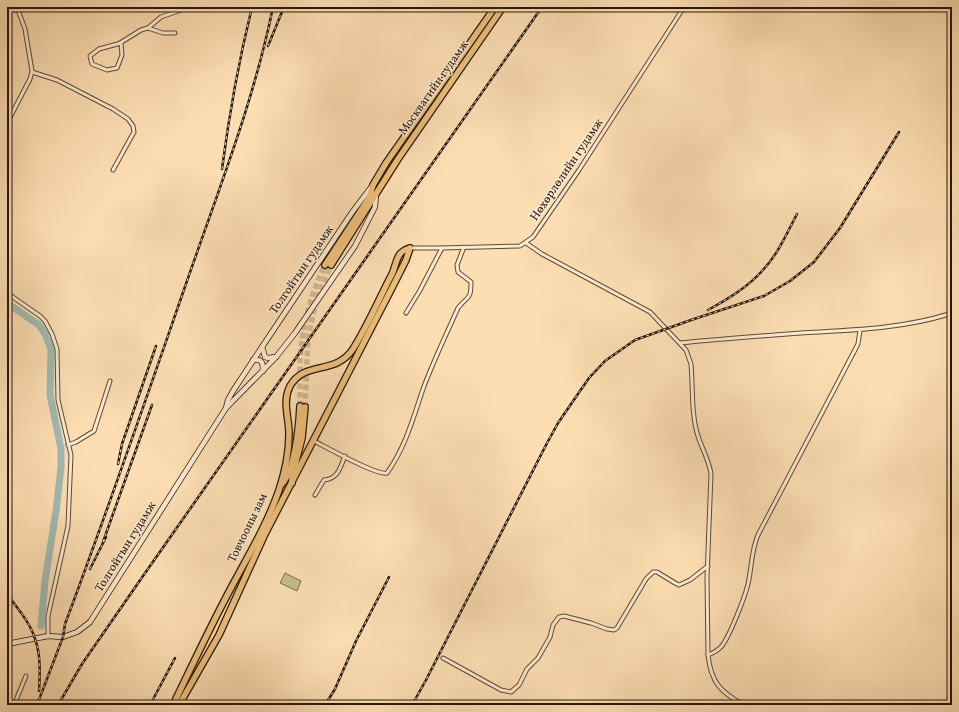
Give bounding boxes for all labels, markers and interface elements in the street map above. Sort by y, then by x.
street label: Москвагийн гудамж [395,37,473,139]
street label: Нөхөрлөлийн гудамж [527,115,607,224]
street label: Толгойтын гудамж [266,222,338,318]
street label: Товчооны зам [224,491,272,565]
street label: Толгойтын гудамж [92,498,161,595]

